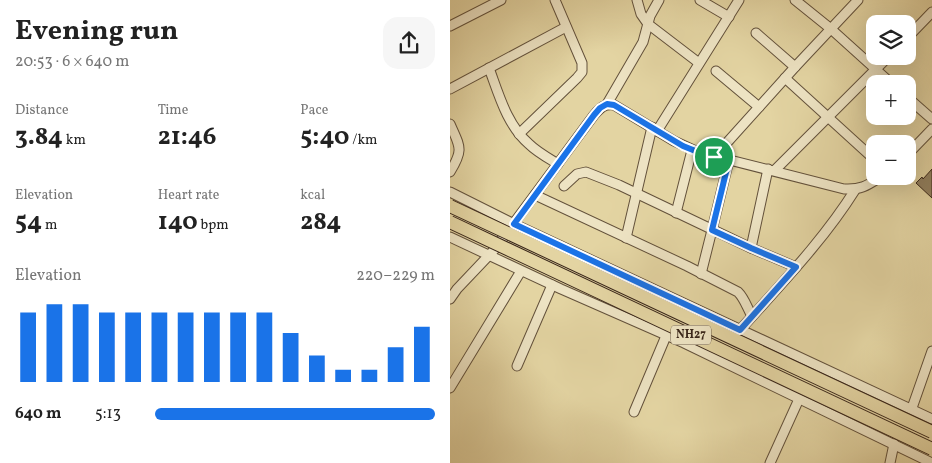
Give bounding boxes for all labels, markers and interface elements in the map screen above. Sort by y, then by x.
text: Evening run [15,12,179,51]
map controls [866,15,916,185]
button: layers [866,15,916,65]
button: share [383,17,435,69]
text: 20:53 · 6 × 640 m [15,51,129,73]
button: + [866,75,916,125]
text: Distance [15,101,69,120]
text: Time [158,101,188,120]
text: Pace [300,101,328,120]
text: 3.84 [15,120,63,155]
text: 21:46 [158,120,217,155]
text: 5:40 [300,120,350,155]
text: km [63,131,86,150]
text: /km [350,131,377,150]
button: − [866,135,916,185]
pin [693,136,735,178]
icon: arrive [700,143,728,171]
text: Elevation [15,186,73,205]
text: Heart rate [158,186,219,205]
text: kcal [300,186,325,205]
text: 54 [15,205,42,240]
text: 140 [158,205,198,240]
text: 284 [300,205,341,240]
text: m [42,216,57,235]
text: bpm [198,216,229,235]
text: Elevation [15,265,82,287]
text: 220–229 m [356,265,435,287]
road number: NH27 [671,326,711,344]
text: 640 m [15,403,61,425]
text: 5:13 [95,403,121,425]

